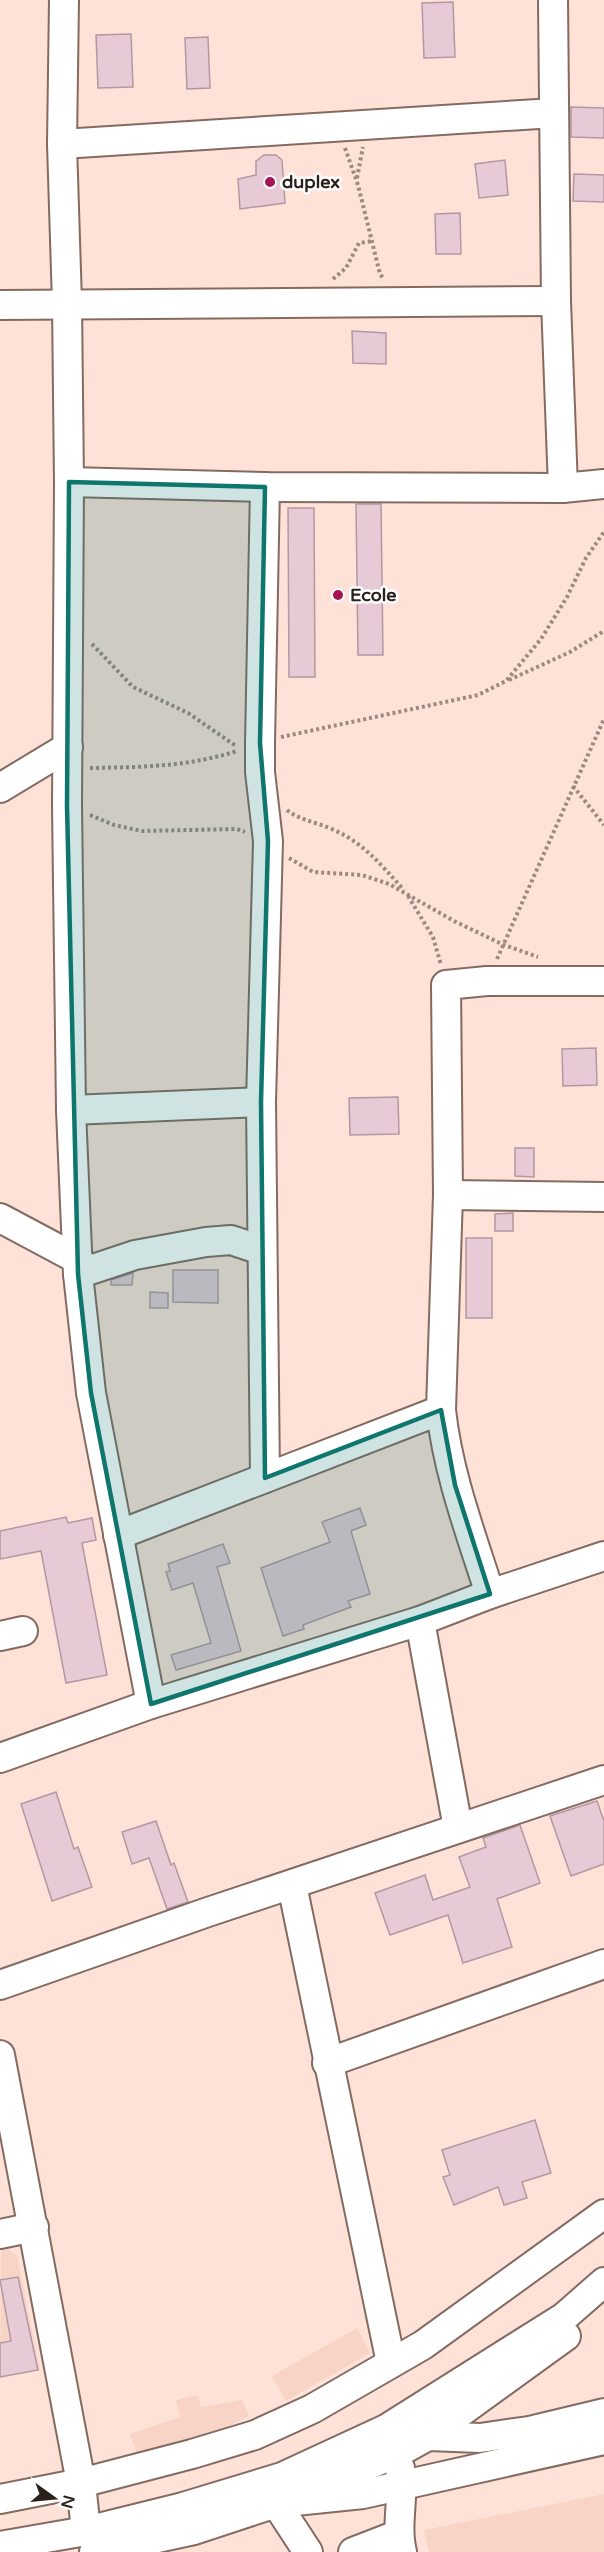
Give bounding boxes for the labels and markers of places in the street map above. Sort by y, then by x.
place label: duplex [282,171,340,193]
marker: duplex [263,175,277,189]
place label: Ecole [350,584,396,606]
marker: Ecole [331,588,345,602]

